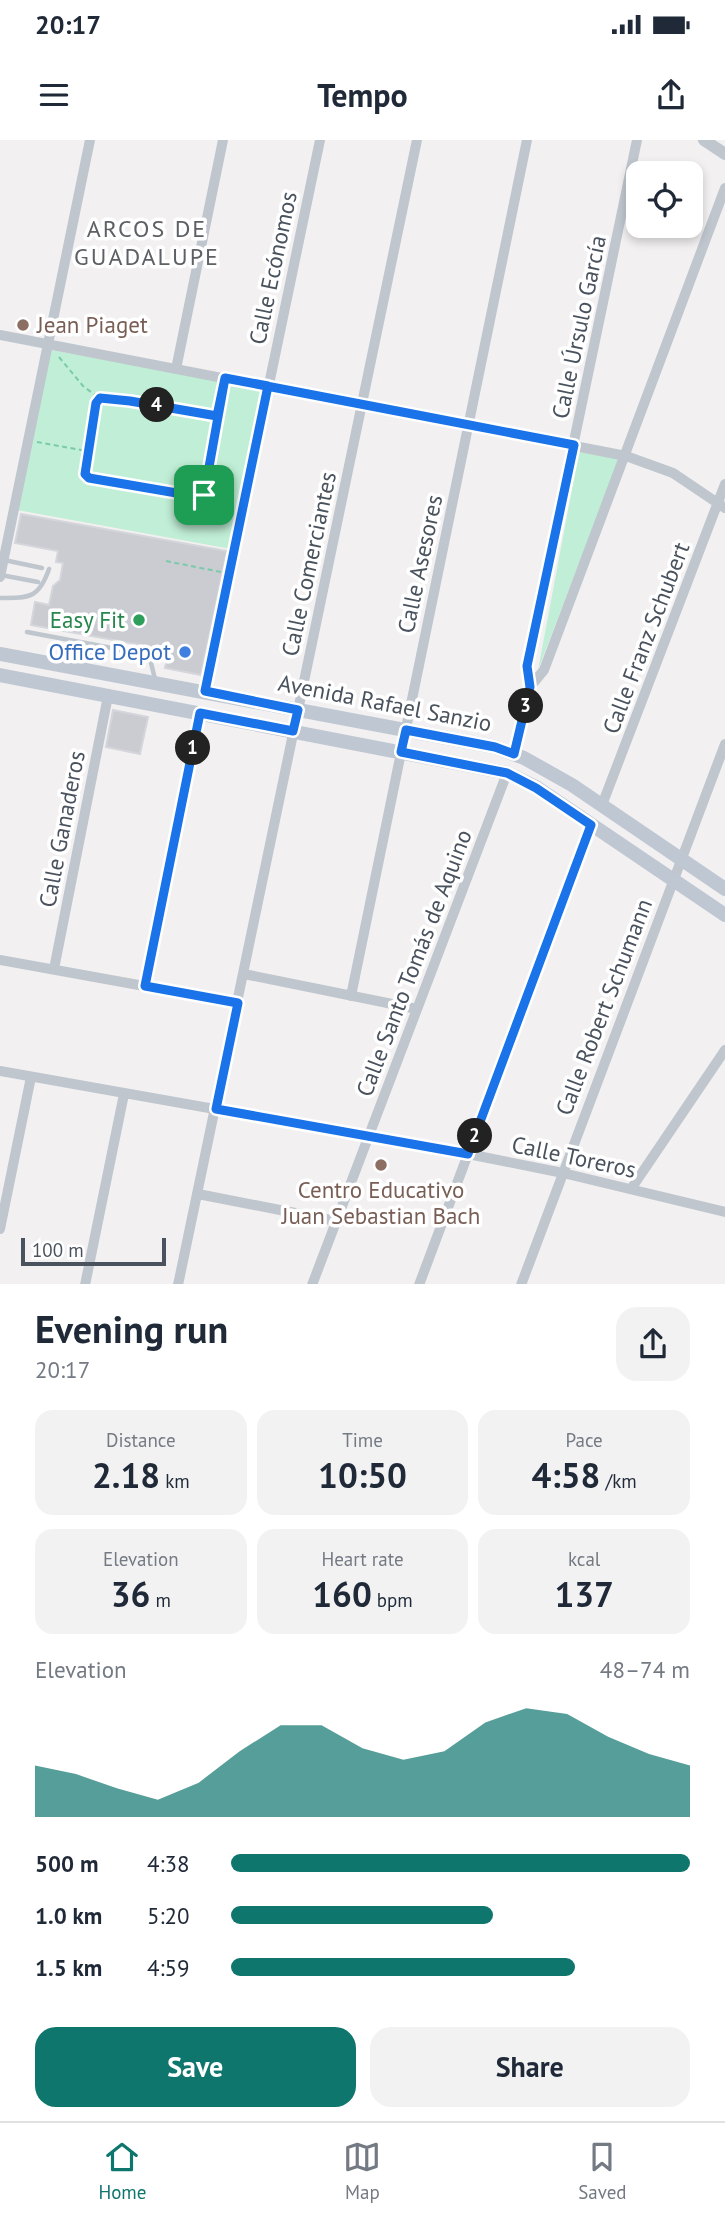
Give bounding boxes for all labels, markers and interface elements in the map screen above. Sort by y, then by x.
text: 20:17 [35,8,101,41]
text: Tempo [317,74,408,116]
icon: menu [35,76,73,114]
icon: share [652,76,690,114]
map controls [626,161,703,238]
button: locate [626,161,703,238]
street label: Calle Ecónomos [242,189,303,347]
district label: ARCOS DE GUADALUPE [74,213,220,272]
street label: Calle Úrsulo García [545,233,612,421]
place label: Jean Piaget [36,310,148,339]
marker: Jean Piaget [15,317,31,333]
pin: 4 [140,387,174,422]
text: 4 [151,392,162,416]
pin [174,465,234,525]
street label: Calle Comerciantes [275,469,342,659]
icon: arrive [185,476,223,514]
street label: Calle Asesores [391,492,448,636]
street label: Calle Franz Schubert [596,538,695,738]
place label: Easy Fit [50,605,125,634]
marker: Easy Fit [131,612,147,628]
place label: Office Depot [49,637,171,666]
marker: Office Depot [177,644,193,660]
street label: Avenida Rafael Sanzio [276,668,494,737]
pin: 3 [508,688,544,724]
text: 3 [520,693,531,717]
pin: 1 [176,730,210,766]
text: 1 [187,735,198,759]
street label: Calle Ganaderos [32,748,91,910]
street label: Calle Santo Tomás de Aquino [349,825,478,1100]
street label: Calle Robert Schumann [549,894,658,1119]
pin: 2 [458,1118,492,1154]
text: 2 [469,1123,480,1147]
street label: Calle Toreros [509,1129,639,1184]
marker: Centro Educativo Juan Sebastian Bach [373,1157,389,1173]
place label: Centro Educativo Juan Sebastian Bach [281,1175,480,1230]
scale bar [21,1236,166,1267]
text: 100 m [32,1238,84,1262]
text: Evening run [35,1304,228,1353]
button: share [616,1307,690,1381]
text: 20:17 [35,1355,90,1384]
text: Distance [106,1428,176,1452]
text: Time [342,1428,383,1452]
text: Pace [566,1428,603,1452]
text: 2.18 [92,1452,160,1498]
text: 10:50 [318,1452,407,1498]
text: 4:58 [532,1452,600,1498]
text: km [160,1469,190,1493]
text: /km [600,1469,637,1493]
text: Elevation [103,1547,179,1571]
text: Heart rate [321,1547,404,1571]
text: kcal [568,1547,600,1571]
text: 36 [111,1571,150,1617]
text: 160 [312,1571,372,1617]
text: 137 [554,1571,614,1617]
text: m [150,1588,171,1612]
text: bpm [372,1588,413,1612]
text: Elevation [35,1655,127,1684]
text: 48–74 m [600,1655,690,1684]
text: 500 m [35,1849,98,1878]
text: 4:38 [147,1849,190,1878]
text: 1.0 km [35,1901,102,1930]
text: 5:20 [147,1901,190,1930]
text: 1.5 km [35,1953,102,1982]
text: 4:59 [147,1953,190,1982]
button: Save [35,2027,356,2107]
button: Share [370,2027,690,2107]
tab: Home [98,2138,146,2204]
tab: Map [343,2138,381,2204]
tab: Saved [578,2138,627,2204]

